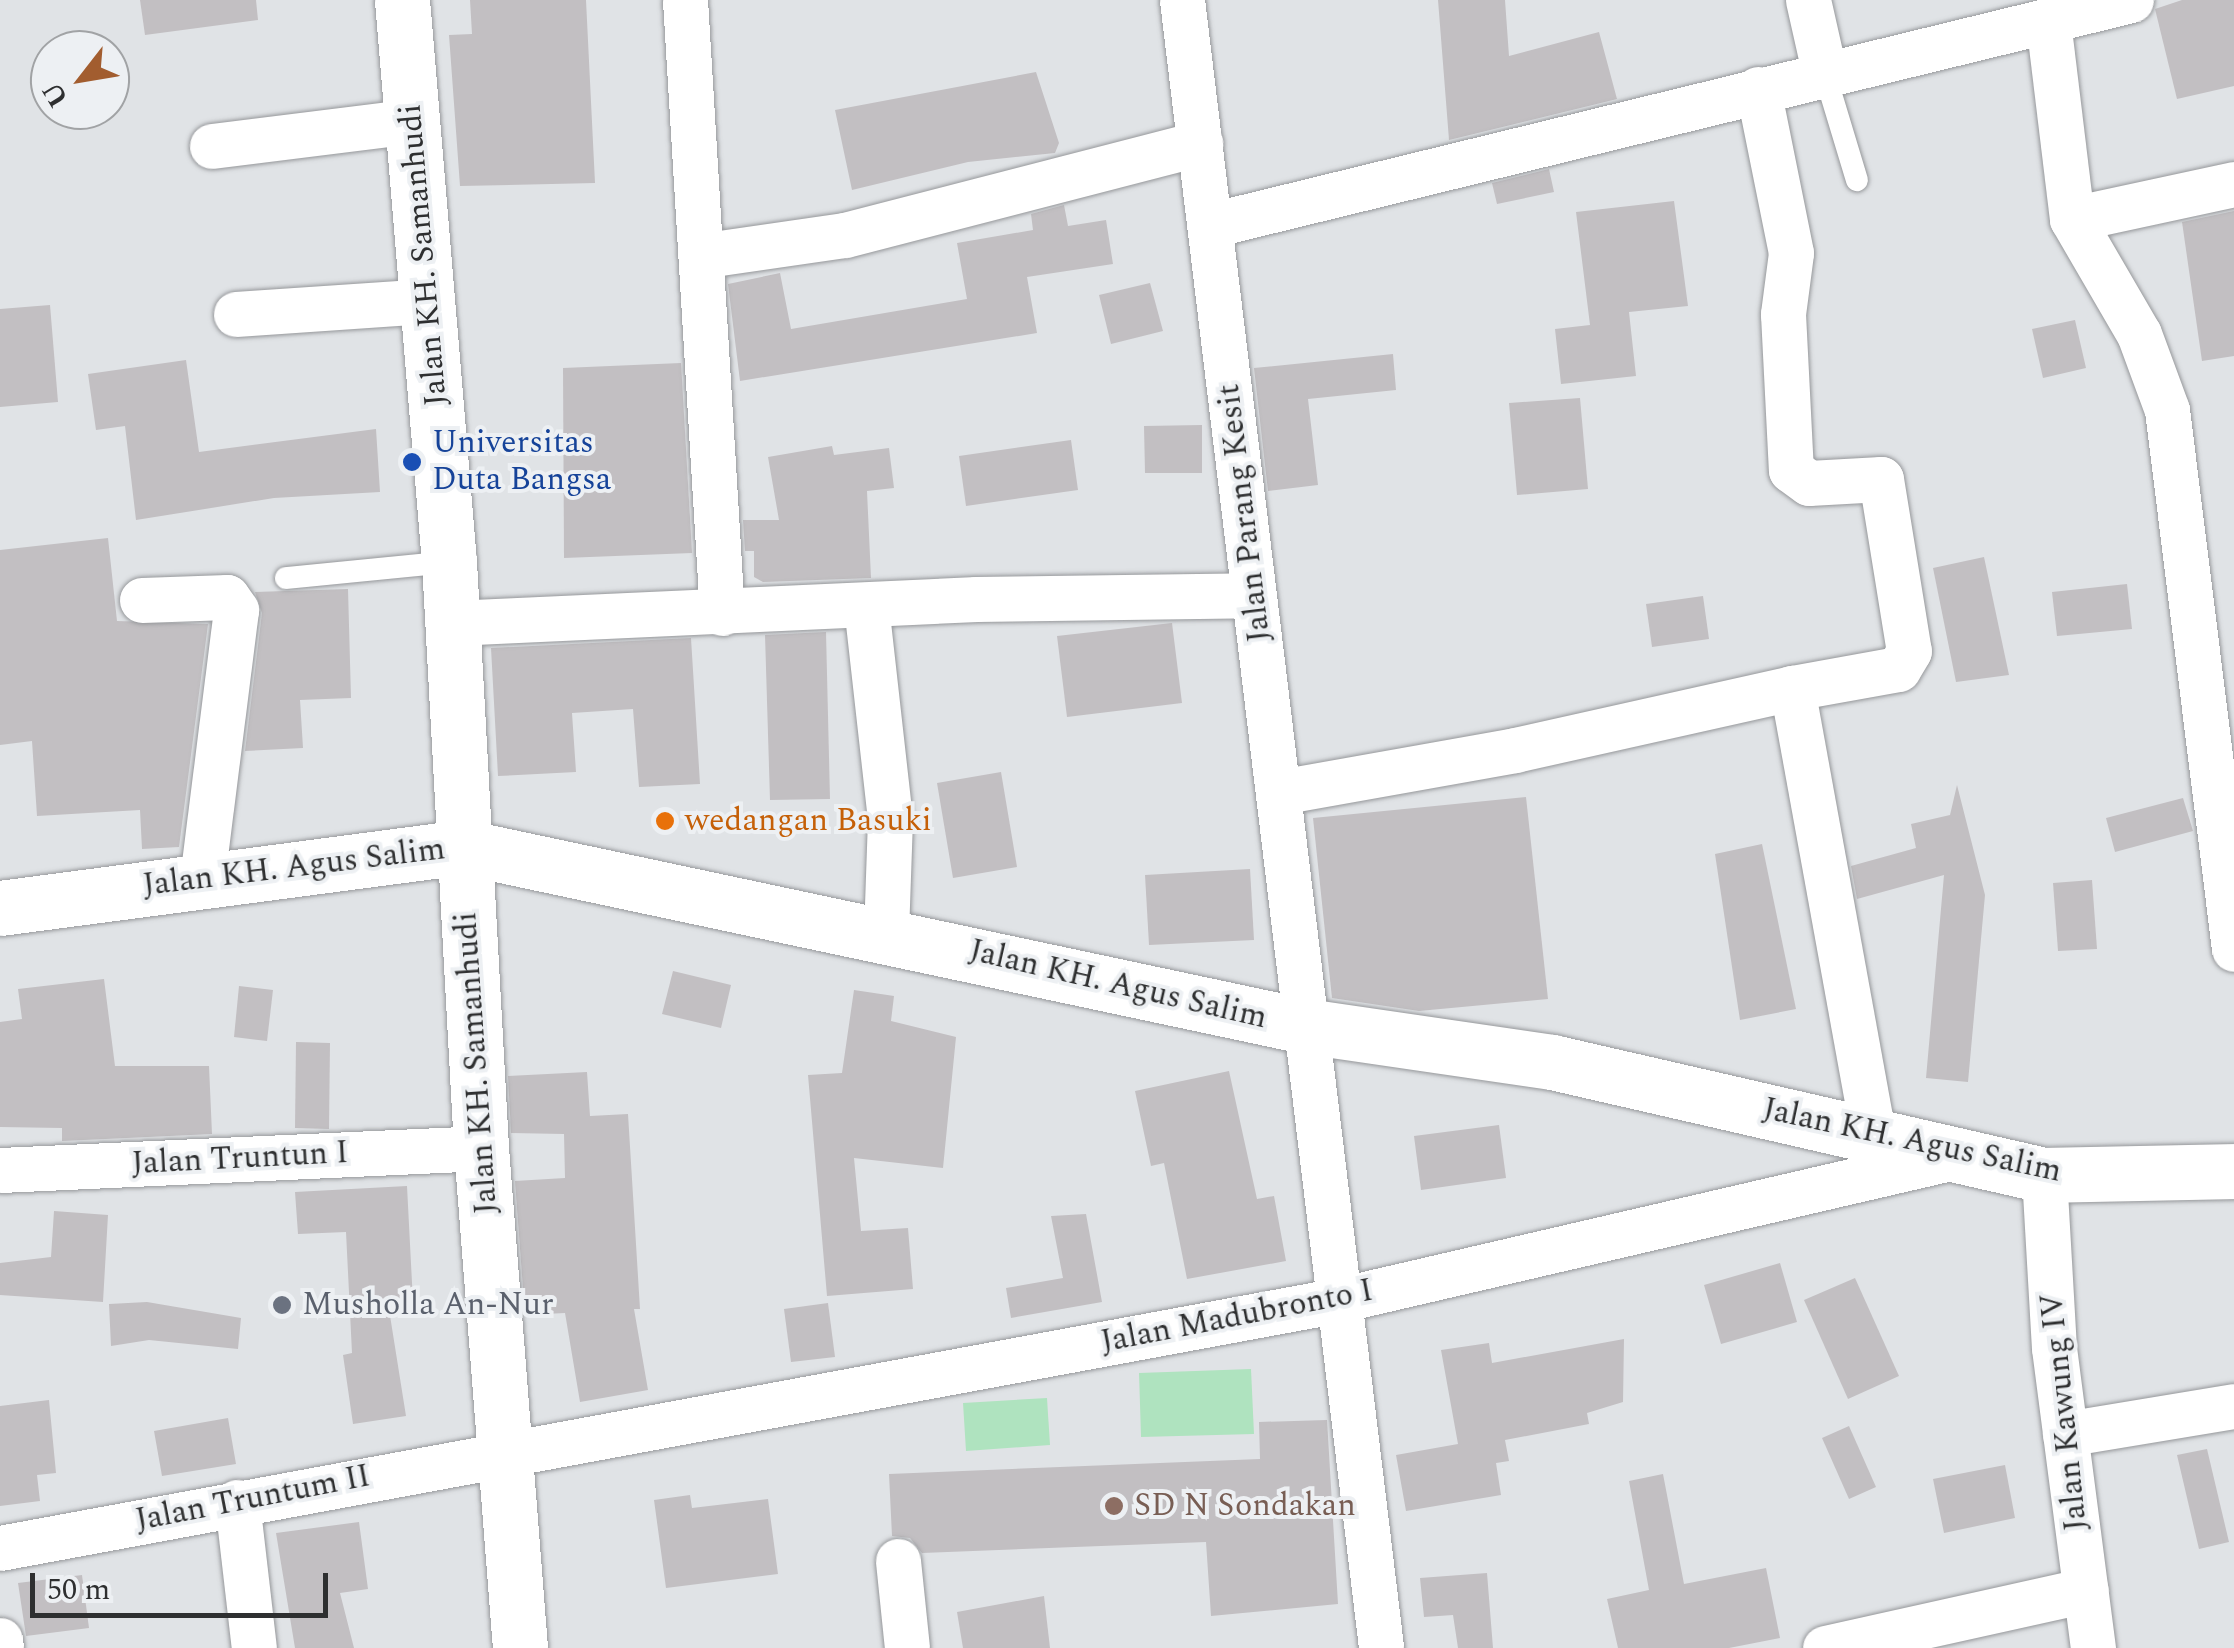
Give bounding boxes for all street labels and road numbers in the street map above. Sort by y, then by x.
street label: Jalan KH. Samanhudi [392,102,456,408]
street label: Jalan Parang Kesit [1210,382,1280,644]
street label: Jalan KH. Agus Salim [141,830,447,906]
street label: Jalan KH. Samanhudi [447,911,507,1215]
street label: Jalan KH. Agus Salim [965,932,1271,1038]
street label: Jalan KH. Agus Salim [1759,1091,2065,1191]
street label: Jalan Truntun I [131,1134,349,1184]
street label: Jalan Madubronto I [1098,1272,1376,1362]
street label: Jalan Kawung IV [2033,1291,2097,1533]
street label: Jalan Truntum II [132,1457,374,1541]

